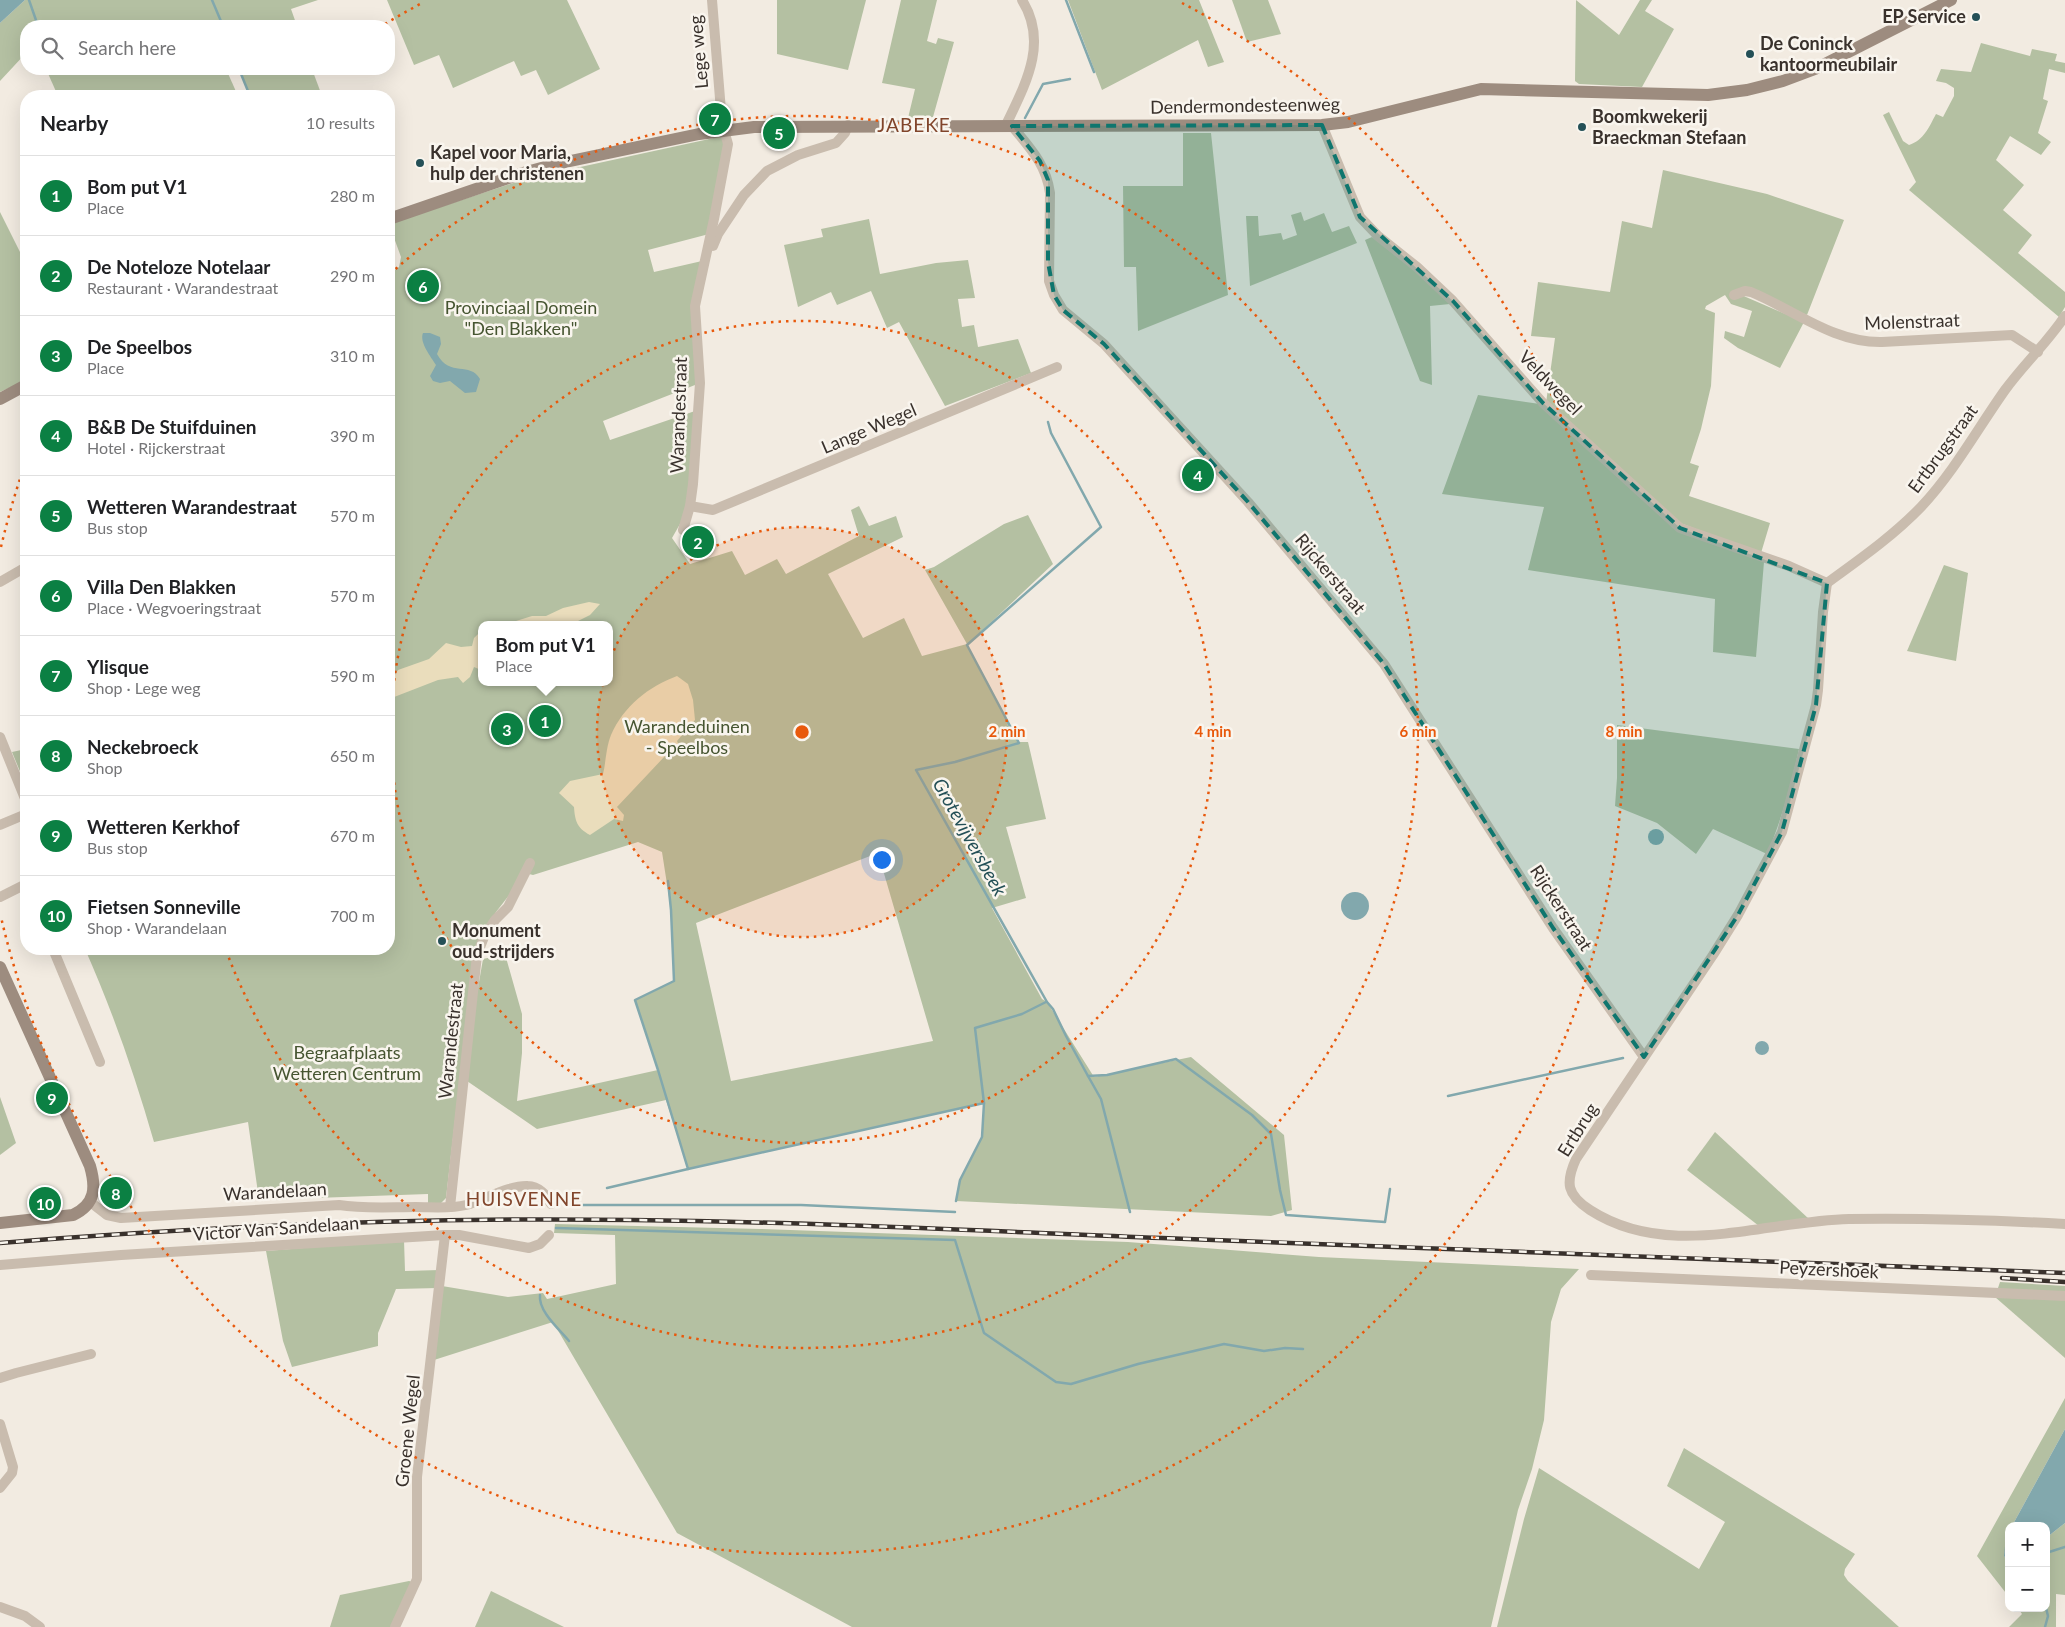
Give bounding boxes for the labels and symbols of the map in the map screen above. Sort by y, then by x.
place label: EP Service [1882,5,1966,27]
marker: EP Service [1970,11,1982,23]
street label: Lege weg [684,14,712,90]
place label: De Coninck kantoormeubilair [1760,32,1898,75]
marker: De Coninck kantoormeubilair [1744,48,1756,60]
street label: Dendermondesteenweg [1150,92,1340,118]
pin: 7 [699,100,731,138]
place label: Boomkwekerij Braeckman Stefaan [1592,105,1747,148]
district label: JABEKE [877,113,951,136]
pin: 5 [763,114,795,152]
marker: Boomkwekerij Braeckman Stefaan [1576,121,1588,133]
place label: Kapel voor Maria, hulp der christenen [430,141,584,184]
marker: Kapel voor Maria, hulp der christenen [414,157,426,169]
pin: 6 [407,267,439,305]
park label: Provinciaal Domein "Den Blakken" [445,296,597,339]
street label: Molenstraat [1864,308,1961,334]
street label: Veldwegel [1515,345,1587,419]
street label: Warandestraat [665,356,691,474]
street label: Lange Wegel [818,398,920,458]
street label: Ertbrugstraat [1903,399,1982,497]
pin: 4 [1182,456,1214,494]
pin: 2 [682,523,714,561]
street label: Rijckerstraat [1291,529,1371,618]
pin: 1 [529,702,561,740]
pin: 3 [491,710,523,748]
park label: Warandeduinen - Speelbos [624,715,750,758]
text: 2 min [988,722,1026,740]
text: 4 min [1194,722,1232,740]
text: 6 min [1399,722,1437,740]
text: 8 min [1605,722,1643,740]
centre of rings [793,723,811,741]
water label: Grotevijversbeek [929,774,1013,901]
your location [869,847,895,873]
street label: Rijckerstraat [1526,860,1598,955]
place label: Monument oud-strijders [452,919,554,962]
marker: Monument oud-strijders [436,935,448,947]
street label: Warandestraat [433,981,467,1100]
park label: Begraafplaats Wetteren Centrum [273,1041,421,1084]
pin: 9 [36,1079,68,1117]
street label: Ertbrug [1552,1099,1602,1160]
pin: 8 [100,1174,132,1212]
street label: Warandelaan [223,1177,327,1205]
pin: 10 [29,1184,61,1222]
district label: HUISVENNE [466,1187,582,1210]
street label: Victor Van Sandelaan [192,1211,360,1245]
street label: Peyzershoek [1779,1255,1880,1283]
street label: Groene Wegel [390,1374,424,1488]

